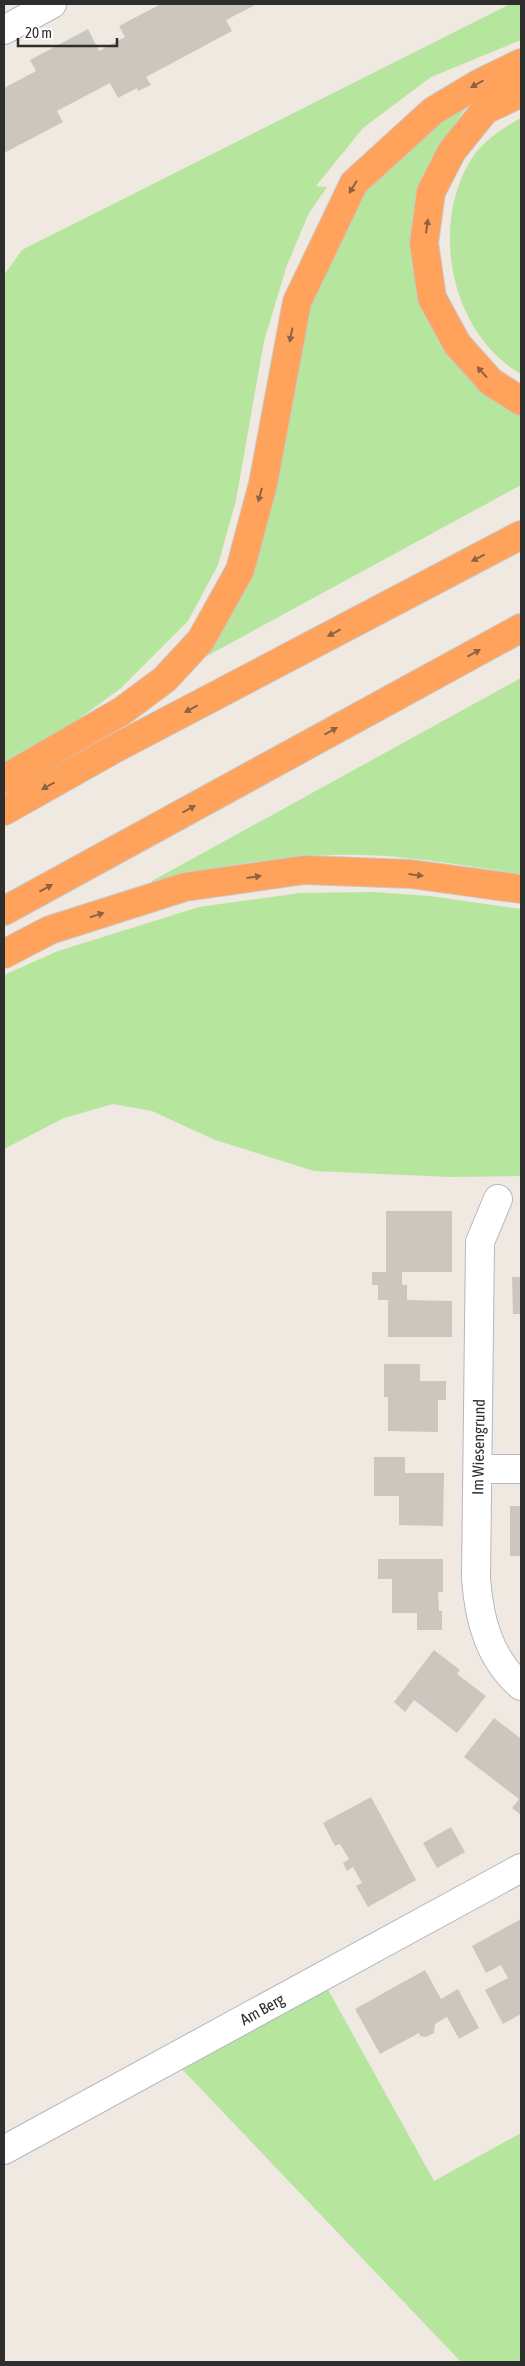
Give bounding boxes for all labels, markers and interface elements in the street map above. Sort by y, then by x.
scale bar [18,15,116,47]
text: 20 m [25,24,52,41]
one-way arrow [471,80,484,89]
one-way arrow [348,180,357,193]
one-way arrow [423,218,431,234]
one-way arrow [286,328,294,344]
one-way arrow [476,367,488,379]
one-way arrow [256,487,264,503]
one-way arrow [471,554,485,562]
one-way arrow [328,629,341,638]
one-way arrow [467,649,481,658]
one-way arrow [183,705,198,713]
one-way arrow [325,727,338,736]
one-way arrow [41,782,54,791]
one-way arrow [182,805,196,814]
one-way arrow [409,871,425,879]
one-way arrow [247,873,263,881]
one-way arrow [40,883,53,892]
one-way arrow [90,911,105,919]
street label: Im Wiesengrund [468,1399,489,1495]
street label: Am Berg [237,1990,288,2029]

